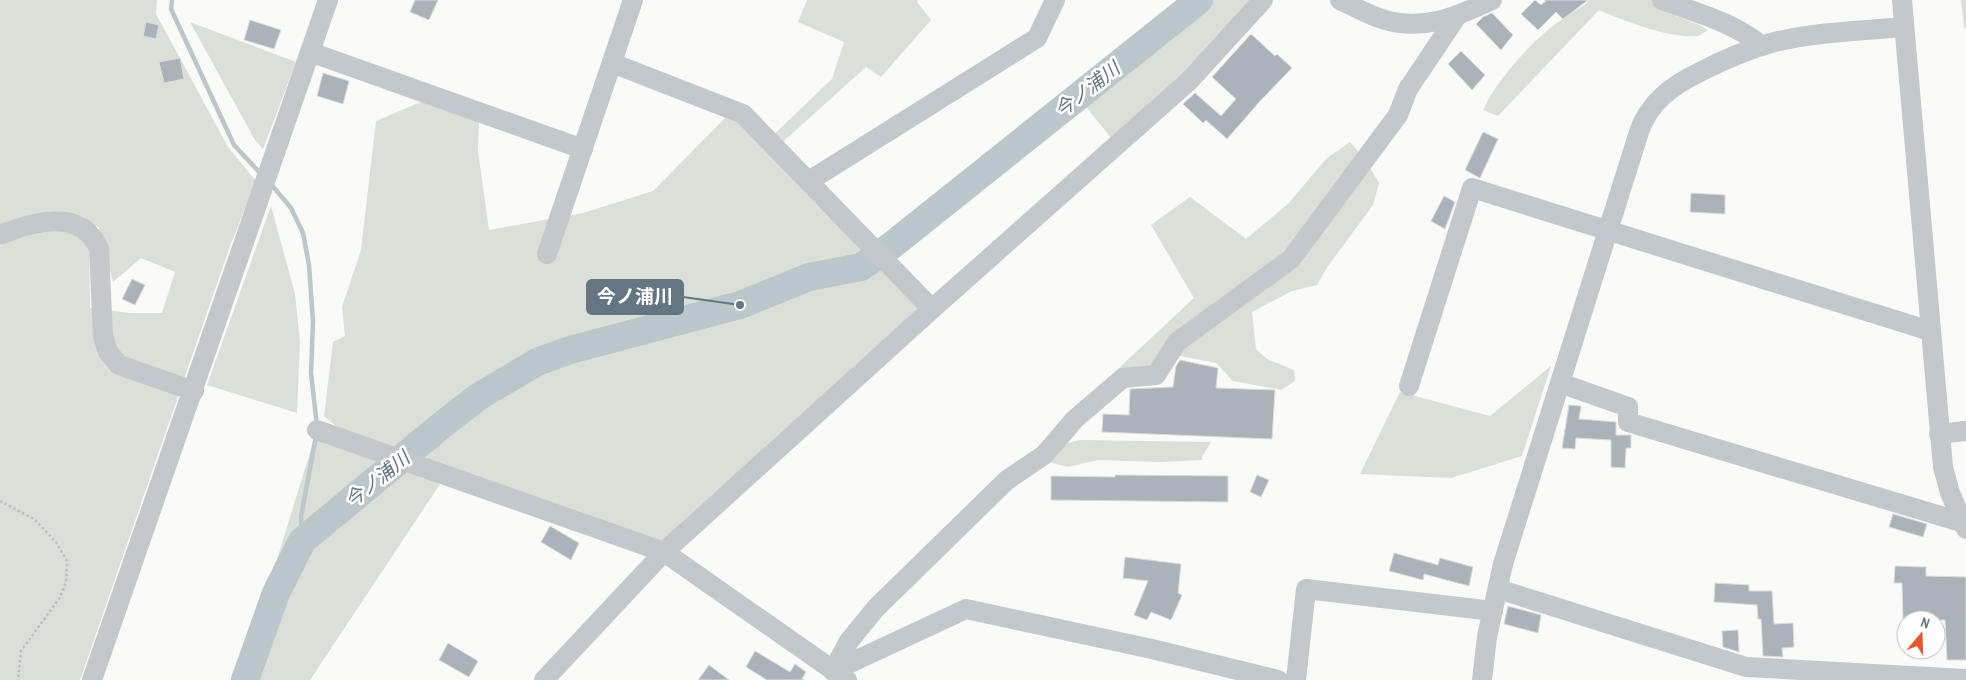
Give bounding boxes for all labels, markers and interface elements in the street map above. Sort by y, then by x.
water label: 今ノ浦川 [1049,54,1127,123]
callout: 今ノ浦川 [587,280,683,314]
text: 今ノ浦川 [597,283,673,309]
water label: 今ノ浦川 [339,444,416,513]
north arrow [1896,610,1946,660]
text: N [1918,613,1932,633]

